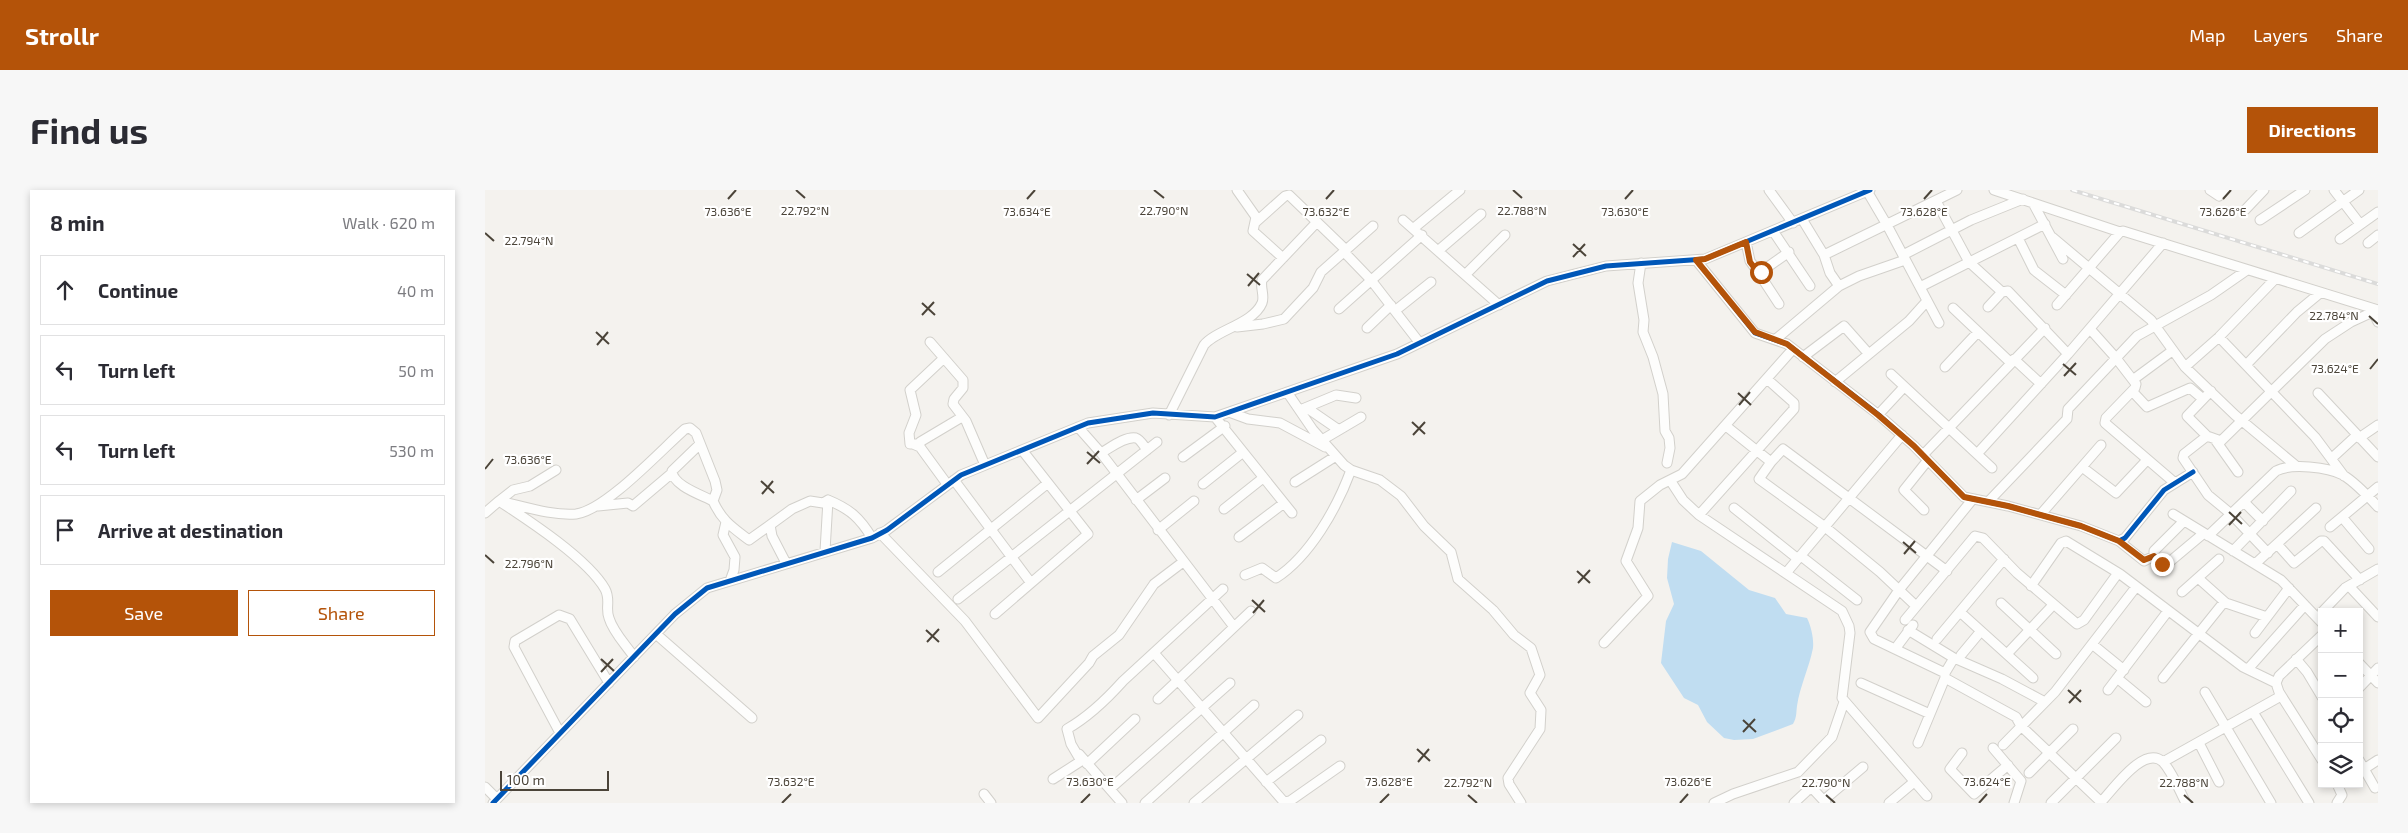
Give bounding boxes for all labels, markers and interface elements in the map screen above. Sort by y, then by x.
text: Strollr [25,21,99,50]
text: Map [2189,24,2225,46]
text: Layers [2253,24,2308,46]
text: Share [2336,24,2383,46]
button: Directions [2247,107,2378,153]
text: Find us [30,109,148,151]
text: 22.792°N [781,203,829,217]
text: 22.790°N [1140,203,1188,217]
text: 22.788°N [1497,203,1547,217]
text: 73.636°E [704,204,752,218]
text: 73.634°E [1003,204,1051,218]
text: 73.632°E [1303,204,1350,218]
text: 73.630°E [1601,204,1649,218]
text: 73.628°E [1900,204,1948,218]
text: 73.626°E [2199,204,2247,218]
text: 8 min [50,210,105,235]
text: Walk · 620 m [342,213,435,232]
text: 22.794°N [504,233,554,247]
route start [1750,261,1773,284]
icon: ahead [51,276,79,304]
text: Continue [98,279,178,302]
text: 40 m [397,281,434,300]
text: 22.784°N [2309,308,2359,322]
icon: left [51,356,79,384]
text: Turn left [98,359,175,382]
text: 50 m [398,361,434,380]
text: 73.624°E [2311,361,2359,375]
icon: left [51,436,79,464]
text: Turn left [98,439,175,462]
text: 530 m [389,441,434,460]
text: 73.636°E [504,452,552,466]
icon: arrive [51,516,79,544]
text: Arrive at destination [98,519,283,542]
route end [2151,553,2174,576]
text: 22.796°N [505,556,553,570]
button: Save [50,590,238,636]
button: Share [248,590,435,636]
map controls [2318,608,2363,788]
button: + [2318,608,2363,653]
button: − [2318,653,2363,698]
button: locate [2318,698,2363,743]
button: layers [2318,743,2363,788]
scale bar [500,768,609,791]
text: 100 m [507,771,545,788]
text: 73.632°E [768,774,815,788]
text: 73.630°E [1066,774,1114,788]
text: 73.628°E [1365,774,1413,788]
text: 73.626°E [1664,774,1712,788]
text: 73.624°E [1963,774,2011,788]
text: 22.792°N [1444,775,1492,789]
text: 22.790°N [1802,775,1850,789]
text: 22.788°N [2159,775,2209,789]

